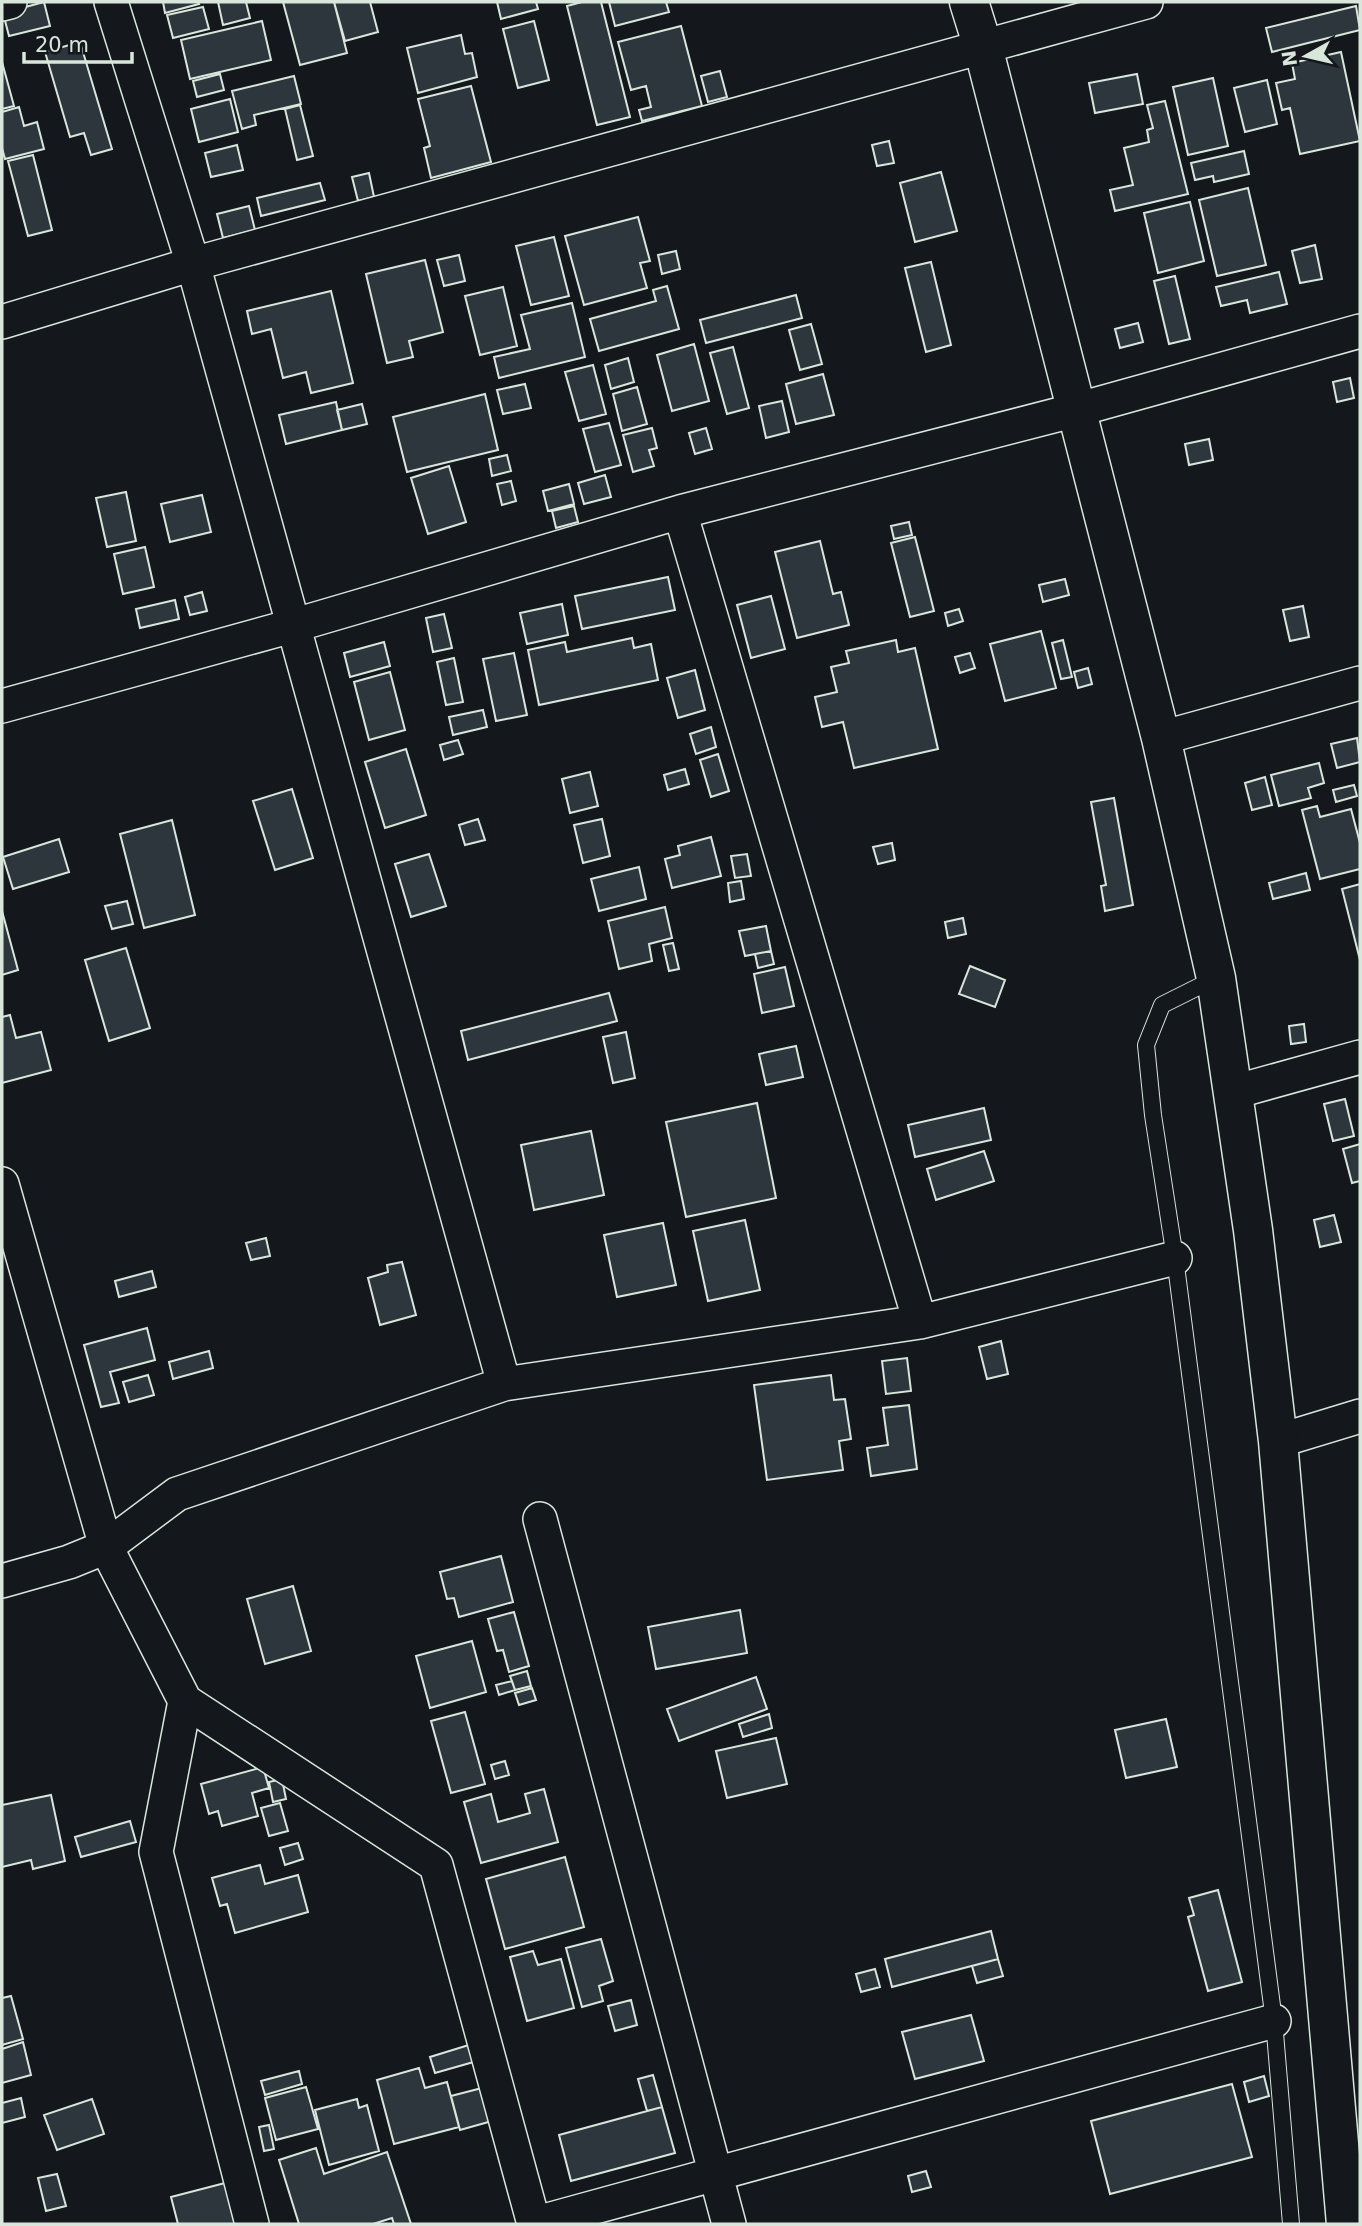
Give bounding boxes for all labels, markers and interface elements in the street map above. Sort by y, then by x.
scale bar [24,21,133,65]
north arrow [1271,21,1341,91]
text: 20 m [35,33,89,57]
text: N [1277,49,1301,68]

